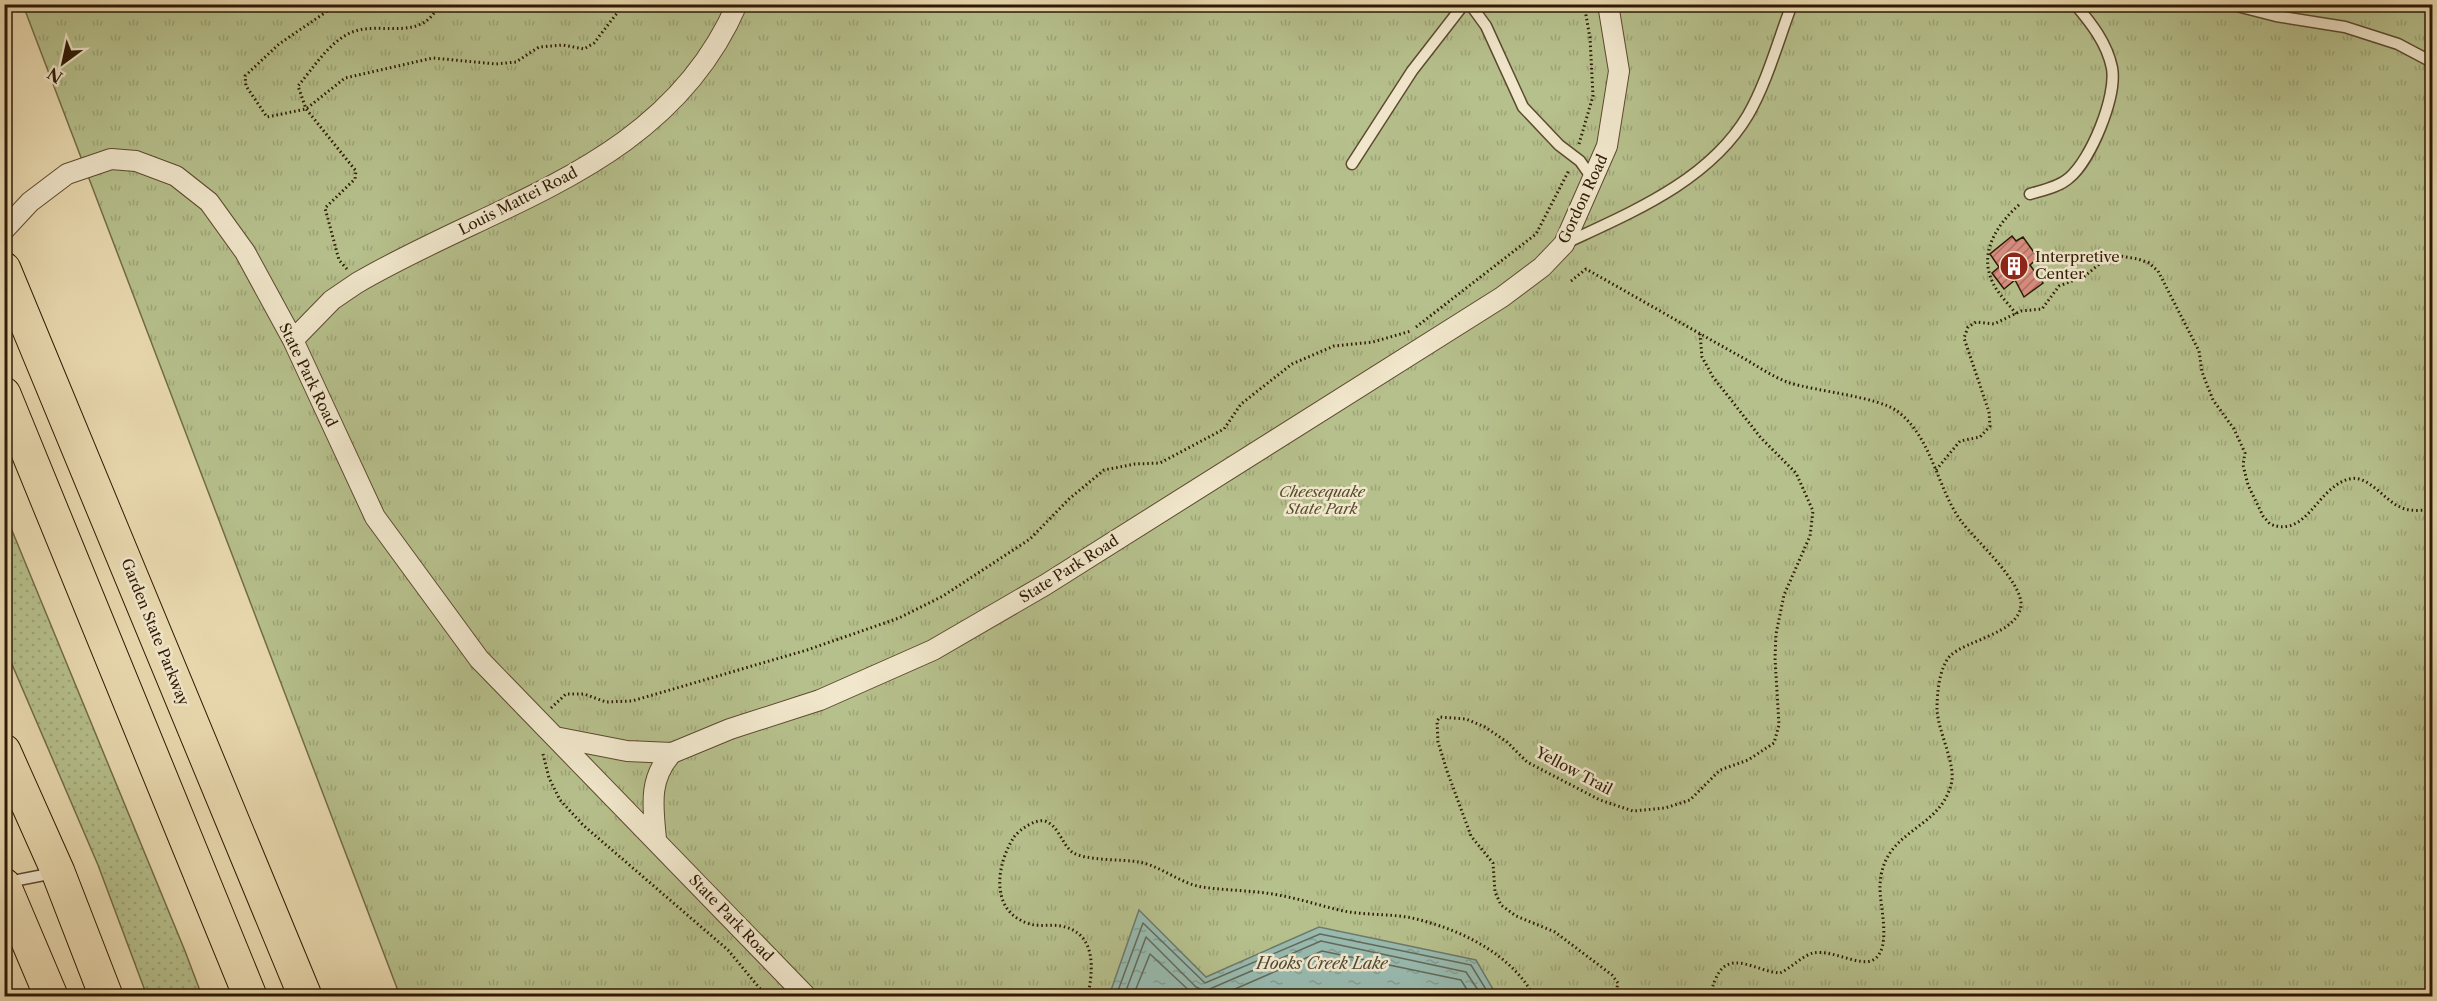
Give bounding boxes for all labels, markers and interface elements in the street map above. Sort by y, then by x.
north arrow [33,33,93,93]
text: N [43,63,66,88]
street label: Gordon Road [1554,151,1611,246]
street label: Louis Mattei Road [455,162,580,239]
place label: Interpretive Center [2035,247,2120,283]
building icon: Interpretive Center [1998,250,2030,282]
street label: State Park Road [275,320,342,430]
park label: Cheesequake State Park [1279,482,1366,518]
street label: State Park Road [1016,531,1122,607]
street label: Garden State Parkway [117,555,194,709]
street label: Yellow Trail [1532,742,1616,799]
street label: State Park Road [685,870,778,965]
water label: Hooks Creek Lake [1254,953,1389,973]

